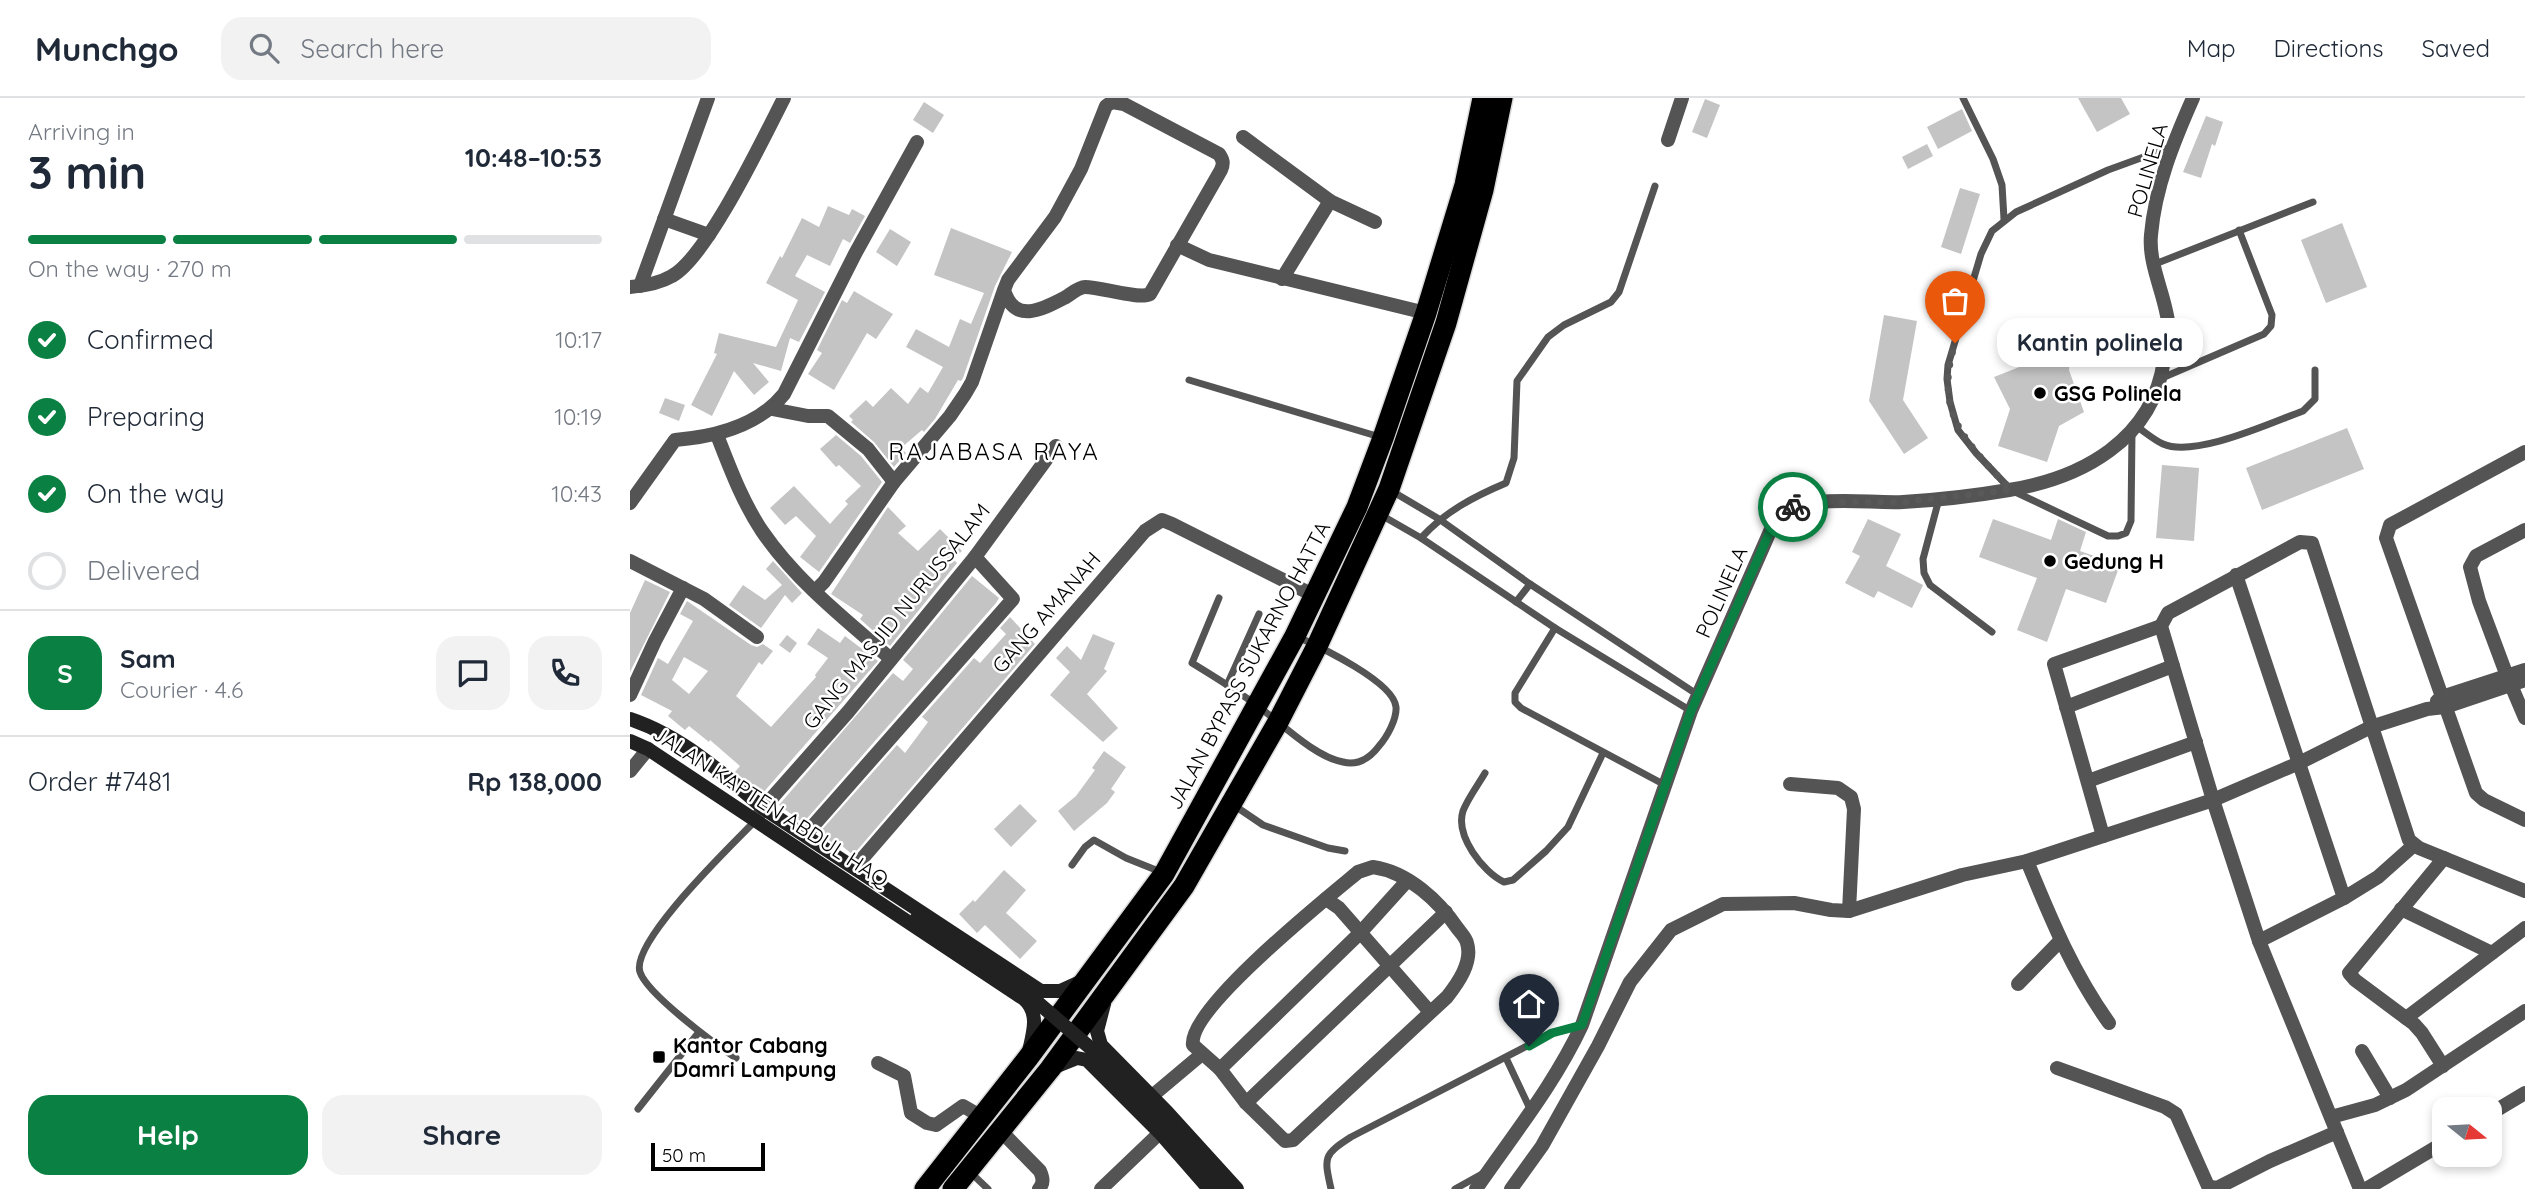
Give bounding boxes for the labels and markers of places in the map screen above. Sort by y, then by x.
pin [1925,271,1985,343]
callout: Kantin polinela [1997,318,2204,368]
place label: GSG Polinela [2054,380,2182,406]
marker: GSG Polinela [2032,385,2048,401]
place label: Gedung H [2064,548,2164,574]
marker: Gedung H [2042,553,2058,569]
pin [1499,974,1559,1046]
place label: Kantor Cabang Damri Lampung [673,1032,836,1082]
marker: Kantor Cabang Damri Lampung [651,1049,667,1065]

